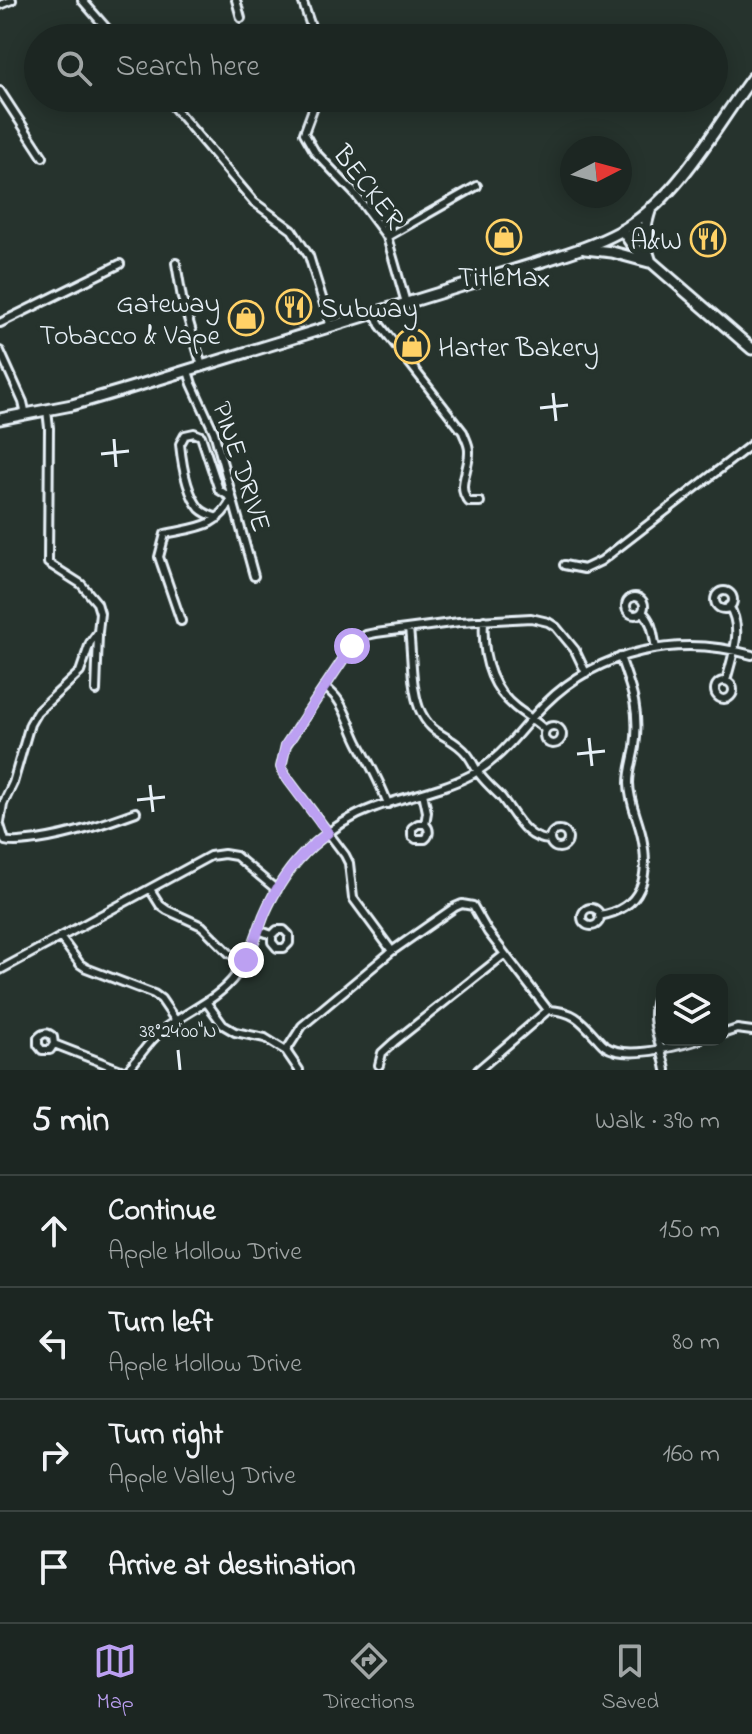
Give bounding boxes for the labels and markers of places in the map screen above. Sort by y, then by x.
shop icon: TitleMax [485,218,523,256]
restaurant icon: A&W [689,220,727,258]
place label: A&W [630,222,682,263]
place label: TitleMax [458,259,550,300]
place label: Gateway Tobacco & Vape [39,285,220,358]
restaurant icon: Subway [275,288,313,326]
place label: Subway [320,290,418,331]
shop icon: Gateway Tobacco & Vape [227,299,265,337]
shop icon: Harter Bakery [393,327,431,365]
place label: Harter Bakery [438,329,599,370]

